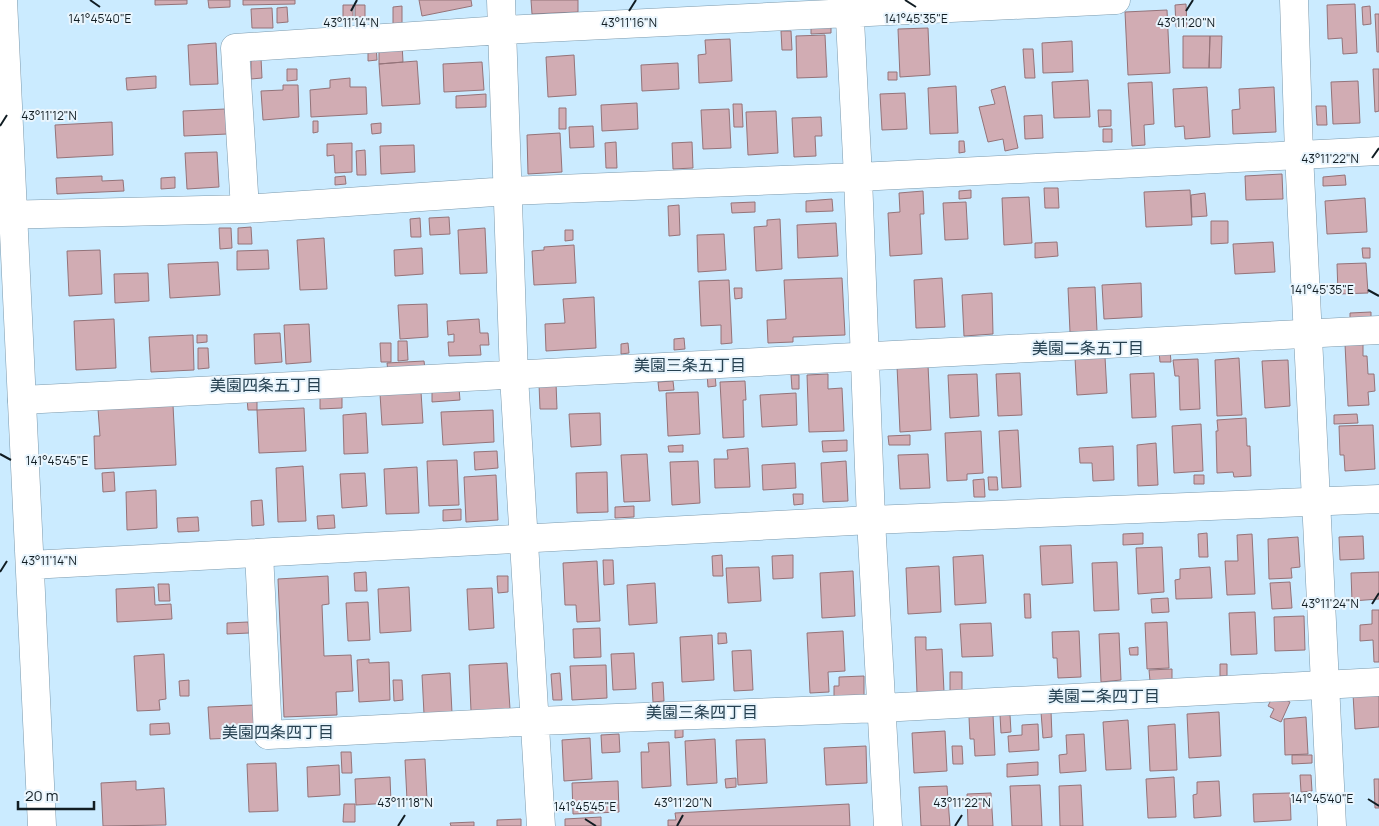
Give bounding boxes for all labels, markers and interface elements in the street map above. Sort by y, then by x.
text: 141°45'40"E [69,10,132,27]
text: 141°45'35"E [884,10,948,27]
text: 43°11'14"N [323,14,379,31]
text: 43°11'16"N [601,14,657,31]
text: 43°11'20"N [1157,14,1215,31]
text: 43°11'12"N [21,107,77,124]
text: 43°11'22"N [1301,150,1359,167]
text: 141°45'35"E [1290,281,1354,298]
district label: 美園二条五丁目 [1032,337,1144,359]
district label: 美園三条五丁目 [634,354,746,376]
district label: 美園四条五丁目 [210,374,322,396]
text: 141°45'45"E [26,452,88,469]
text: 43°11'14"N [21,552,77,569]
text: 43°11'24"N [1301,595,1359,612]
district label: 美園二条四丁目 [1048,685,1160,707]
district label: 美園三条四丁目 [646,701,758,723]
district label: 美園四条四丁目 [222,721,334,743]
scale bar [18,778,94,810]
text: 20 m [25,785,58,806]
text: 141°45'40"E [1291,790,1354,807]
text: 43°11'18"N [377,794,433,811]
text: 43°11'20"N [654,794,712,811]
text: 43°11'22"N [933,794,991,811]
text: 141°45'45"E [554,798,616,815]

